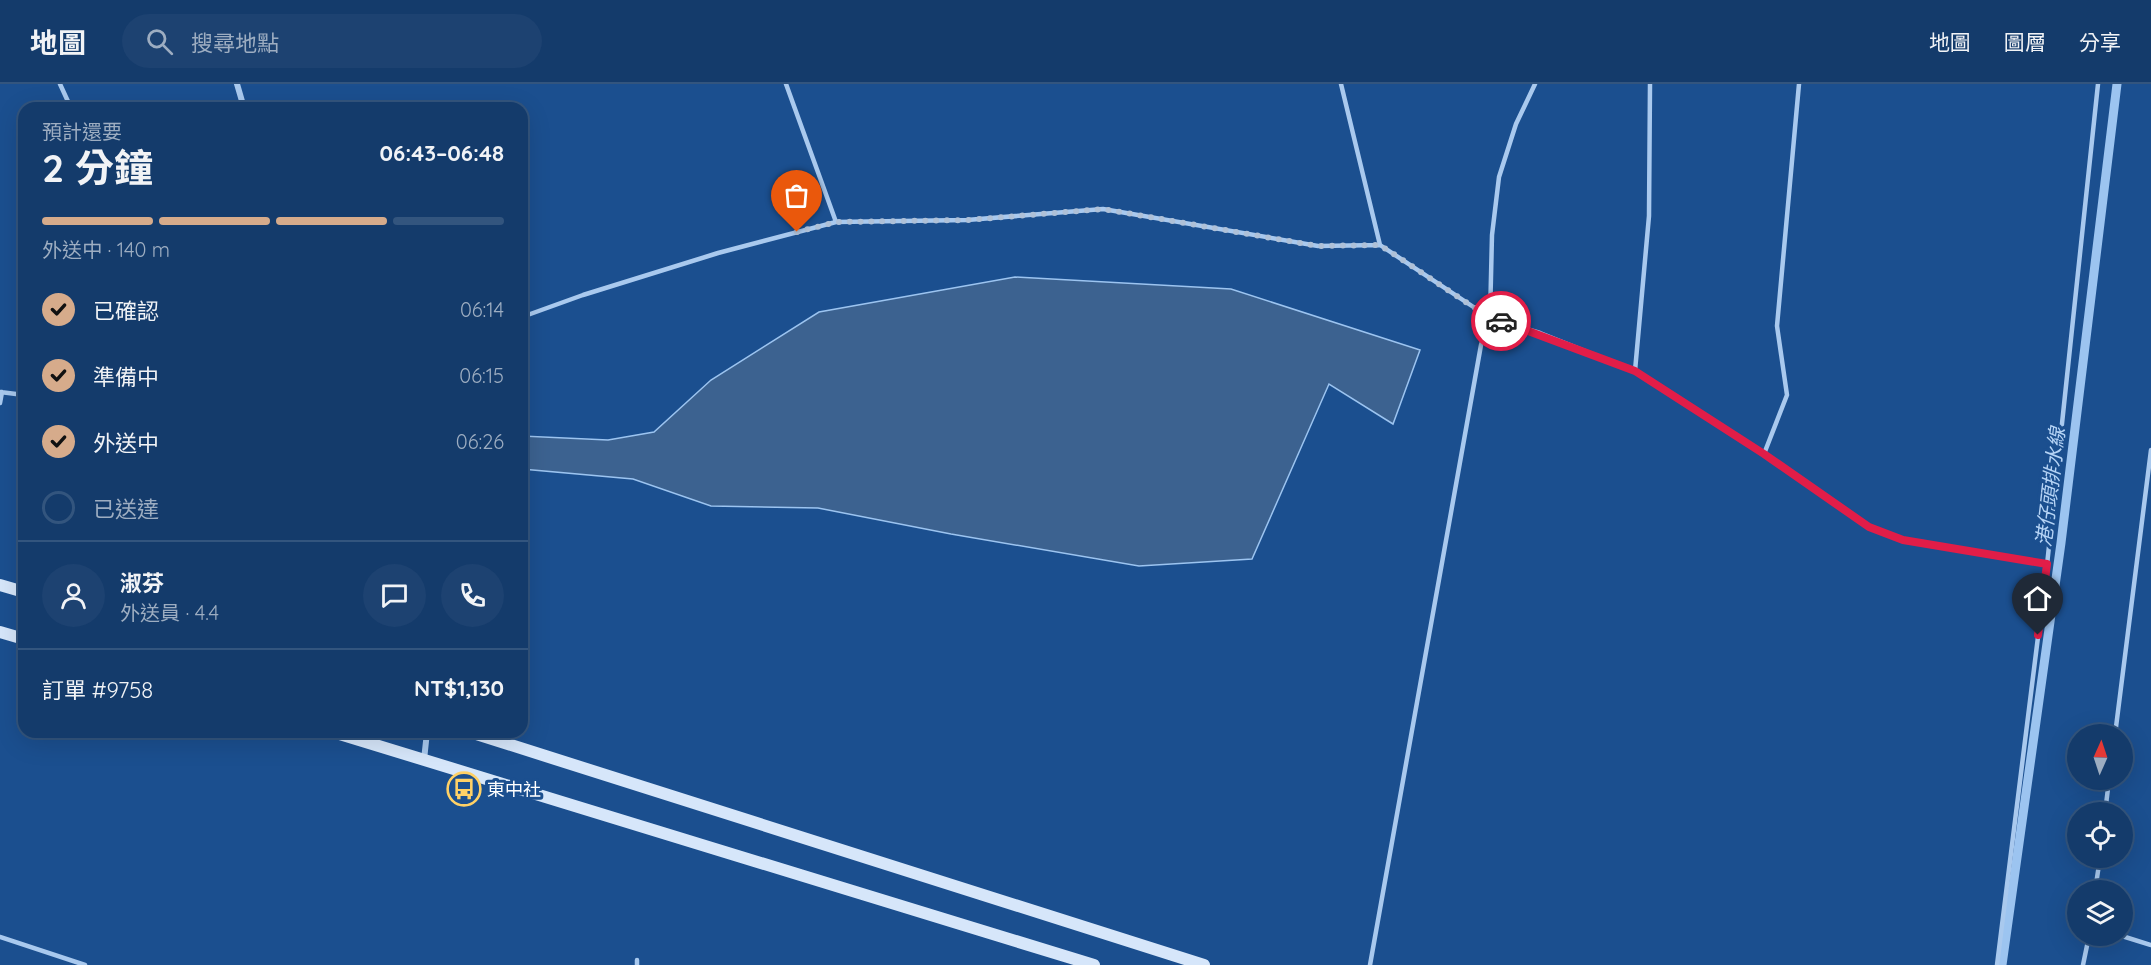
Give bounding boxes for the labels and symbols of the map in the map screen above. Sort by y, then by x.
pin [771,170,822,232]
courier [1471,291,1531,351]
water label: 港仔頭排水線 [2030,424,2070,548]
pin [2012,573,2063,635]
north arrow [2067,724,2133,790]
bus stop icon: 東中社 [446,771,482,807]
place label: 東中社 [487,778,541,801]

